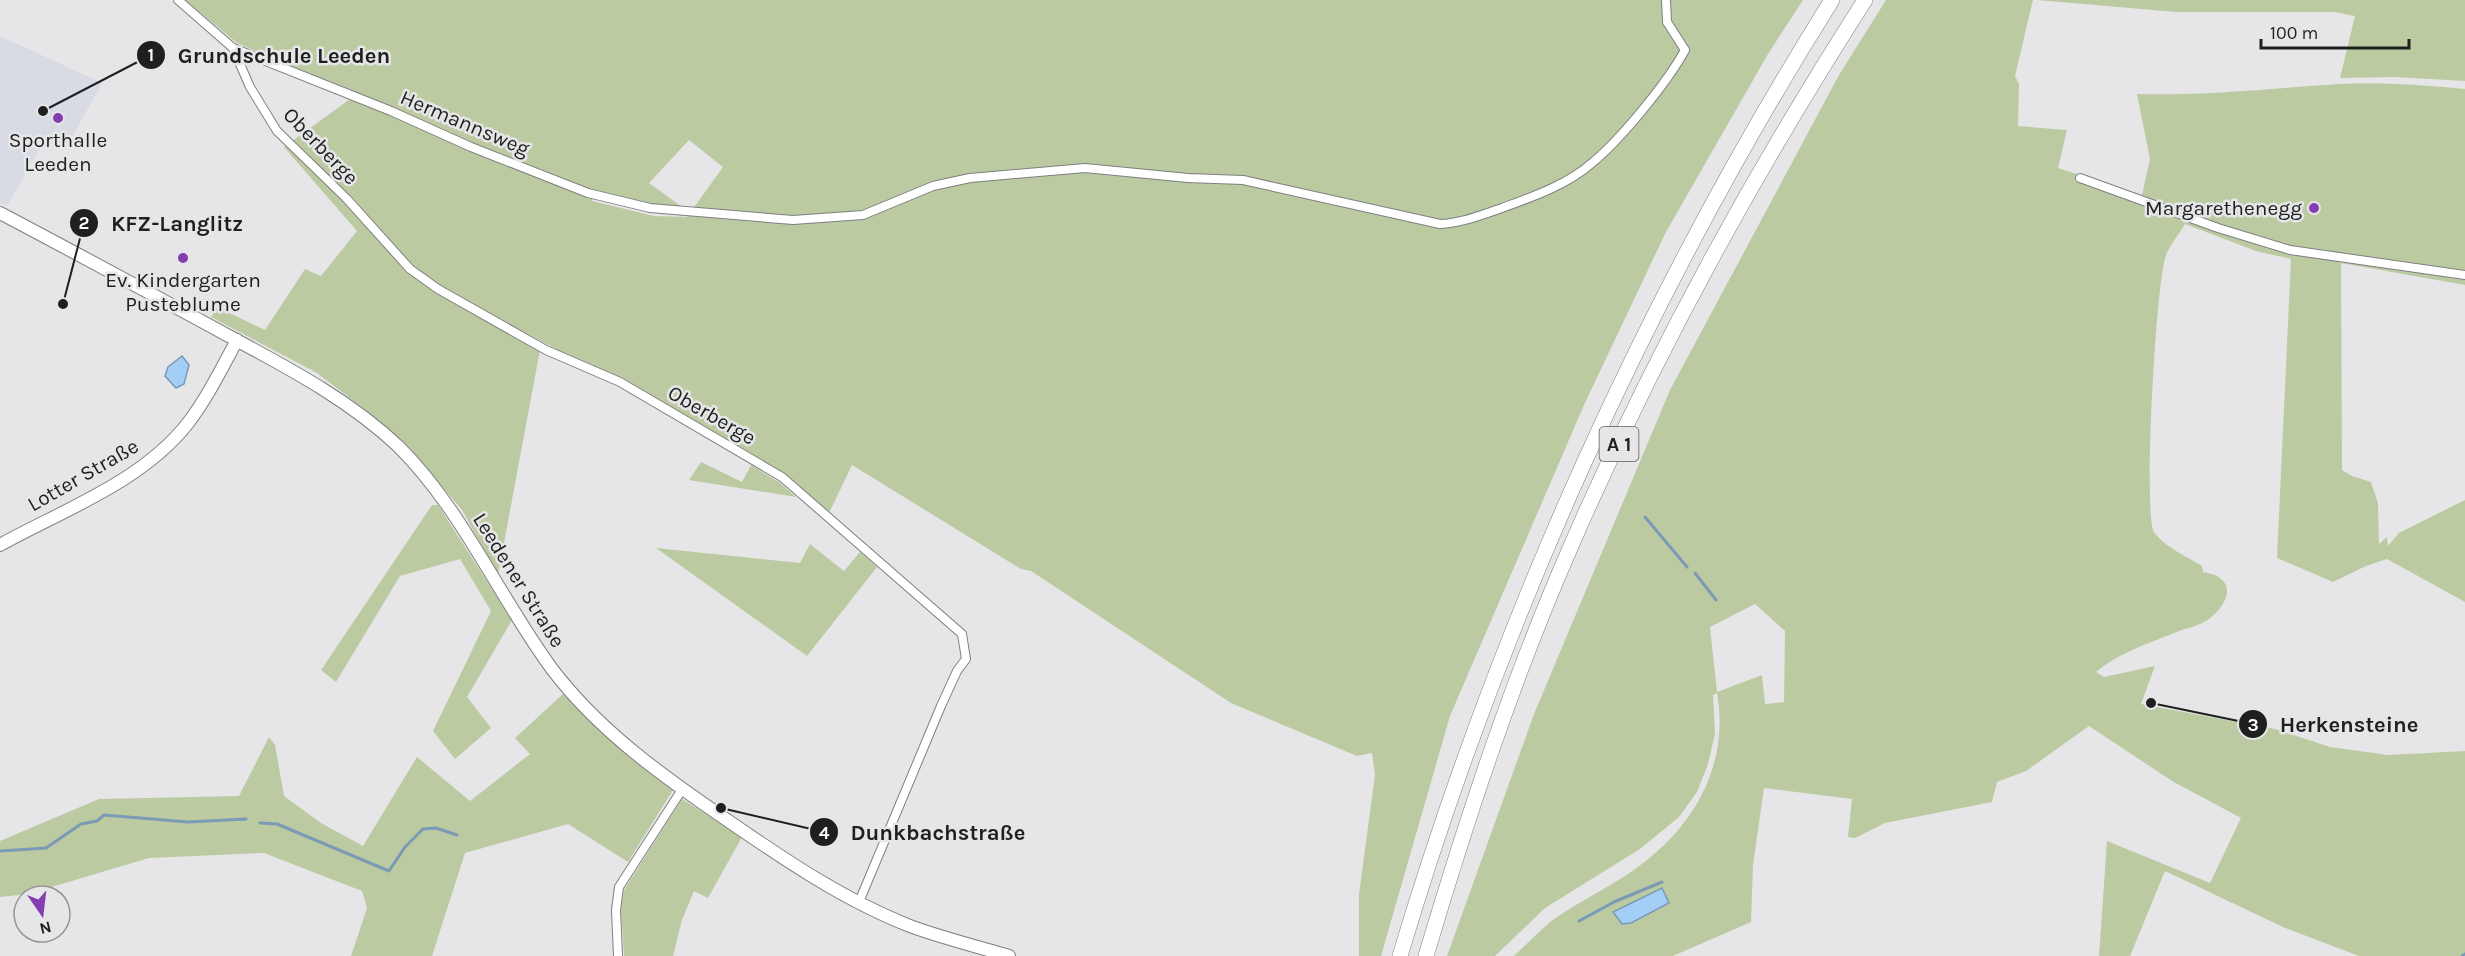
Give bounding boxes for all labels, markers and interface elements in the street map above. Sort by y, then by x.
scale bar [2261,12,2410,50]
text: 100 m [2270,22,2318,44]
callout: Grundschule Leeden [136,35,402,75]
text: Grundschule Leeden [178,43,390,69]
text: 1 [148,44,154,66]
street label: Hermannsweg [397,85,533,161]
street label: Oberberge [279,103,363,189]
marker: Sporthalle Leeden [51,111,65,125]
place label: Sporthalle Leeden [9,128,107,176]
place label: Margarethenegg [2145,196,2302,220]
marker: Margarethenegg [2307,201,2321,215]
callout: KFZ-Langlitz [69,203,255,243]
text: KFZ-Langlitz [111,211,243,237]
text: 2 [79,212,89,234]
marker: Ev. Kindergarten Pusteblume [176,251,190,265]
place label: Ev. Kindergarten Pusteblume [105,268,261,316]
street label: Oberberge [664,380,760,450]
road number: A 1 [1600,427,1638,461]
street label: Lotter Straße [23,434,143,516]
street label: Leedener Straße [468,508,570,652]
callout: Herkensteine [2238,704,2430,744]
text: Herkensteine [2280,712,2418,738]
text: 3 [2247,714,2259,736]
callout: Dunkbachstraße [809,812,1038,852]
text: Dunkbachstraße [850,820,1026,846]
text: 4 [819,822,830,844]
north arrow [12,884,72,944]
text: N [38,917,53,939]

